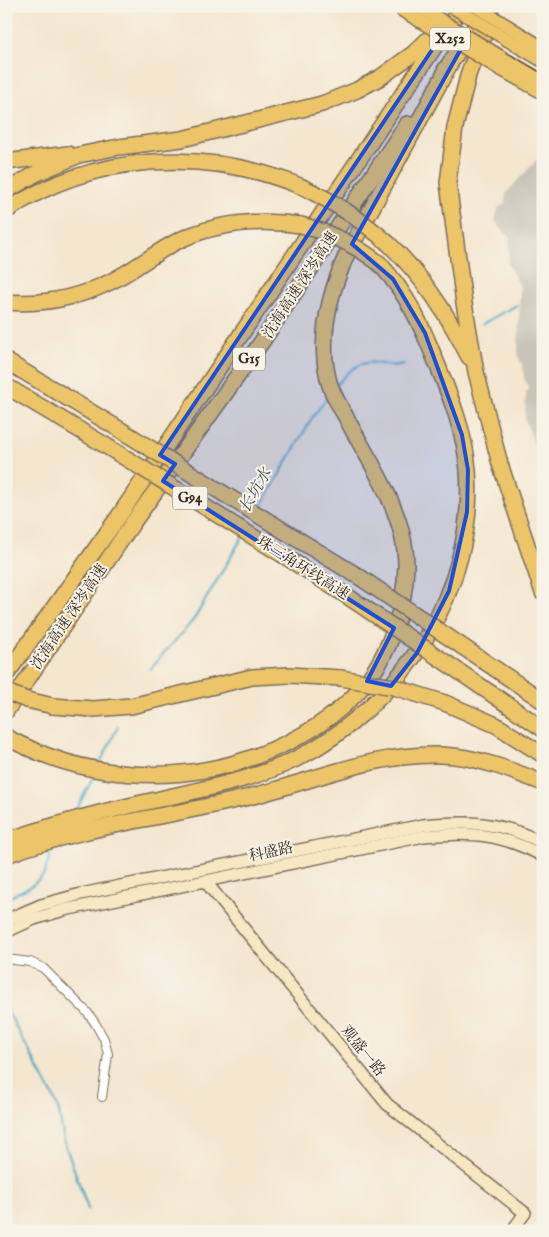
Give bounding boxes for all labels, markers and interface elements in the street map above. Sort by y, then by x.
road number: X252 [430,28,470,50]
street label: 沈海高速 深岑高速 [258,228,342,342]
road number: G15 [233,348,265,370]
water label: 长坑水 [235,463,278,517]
road number: G94 [172,486,208,509]
street label: 珠三角环线高速 [253,532,353,604]
street label: 沈海高速 深岑高速 [27,561,111,673]
street label: 科盛路 [247,838,295,866]
street label: 观盛一路 [337,1022,389,1080]

